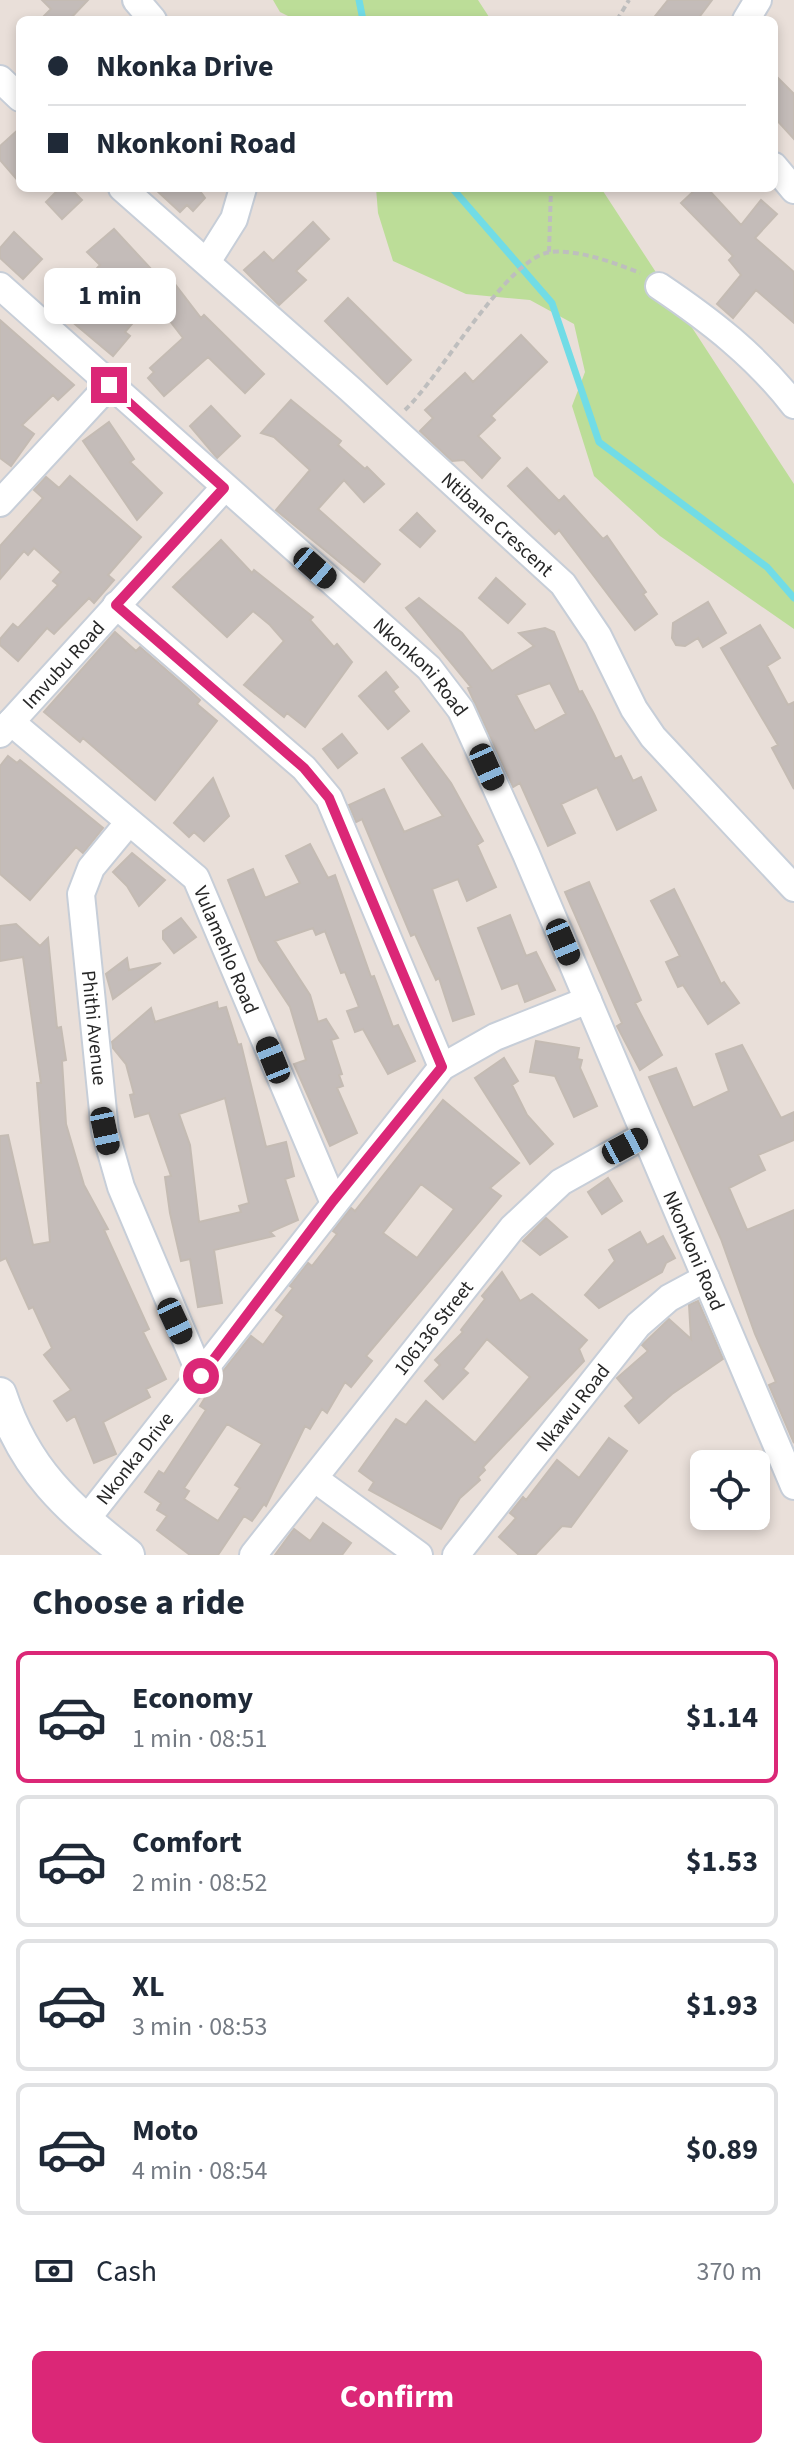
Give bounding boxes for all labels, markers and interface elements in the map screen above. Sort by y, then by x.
text: Nkonka Drive [96,45,274,88]
text: Nkonkoni Road [96,122,296,165]
callout: 1 min [43,269,175,325]
text: 1 min [78,277,142,314]
route end [91,367,127,403]
street label: Ntibane Crescent [435,466,559,584]
car [289,543,341,593]
street label: Nkonkoni Road [367,612,474,723]
street label: Imvubu Road [16,615,112,716]
car [466,740,508,794]
street label: Vulamehlo Road [186,882,265,1018]
car [543,915,583,969]
street label: Phithi Avenue [74,969,113,1087]
car [253,1033,293,1087]
car [88,1105,122,1157]
car [598,1124,652,1168]
street label: Nkonkoni Road [655,1187,731,1315]
street label: 106136 Street [388,1275,480,1382]
car [154,1294,196,1348]
route start [183,1358,219,1394]
street label: Nkawu Road [530,1358,617,1458]
street label: Nkonka Drive [90,1406,181,1511]
map controls [690,1450,770,1530]
button: locate [690,1450,770,1530]
text: Choose a ride [32,1577,245,1628]
text: Economy [132,1677,253,1720]
icon: car [36,1681,108,1753]
text: $1.14 [686,1696,758,1739]
text: 1 min · 08:51 [132,1720,267,1757]
text: Comfort [132,1821,242,1864]
icon: car [36,1825,108,1897]
text: $1.53 [686,1840,758,1883]
text: 2 min · 08:52 [132,1864,267,1901]
text: XL [132,1965,165,2008]
icon: car [36,1969,108,2041]
text: $1.93 [686,1984,758,2027]
text: 3 min · 08:53 [132,2008,267,2045]
text: Moto [132,2109,198,2152]
icon: car [36,2113,108,2185]
text: $0.89 [686,2128,758,2171]
text: 4 min · 08:54 [132,2152,267,2189]
icon: cash [32,2249,76,2293]
text: Cash [96,2250,157,2293]
text: 370 m [696,2253,762,2290]
button: Confirm [32,2351,762,2443]

